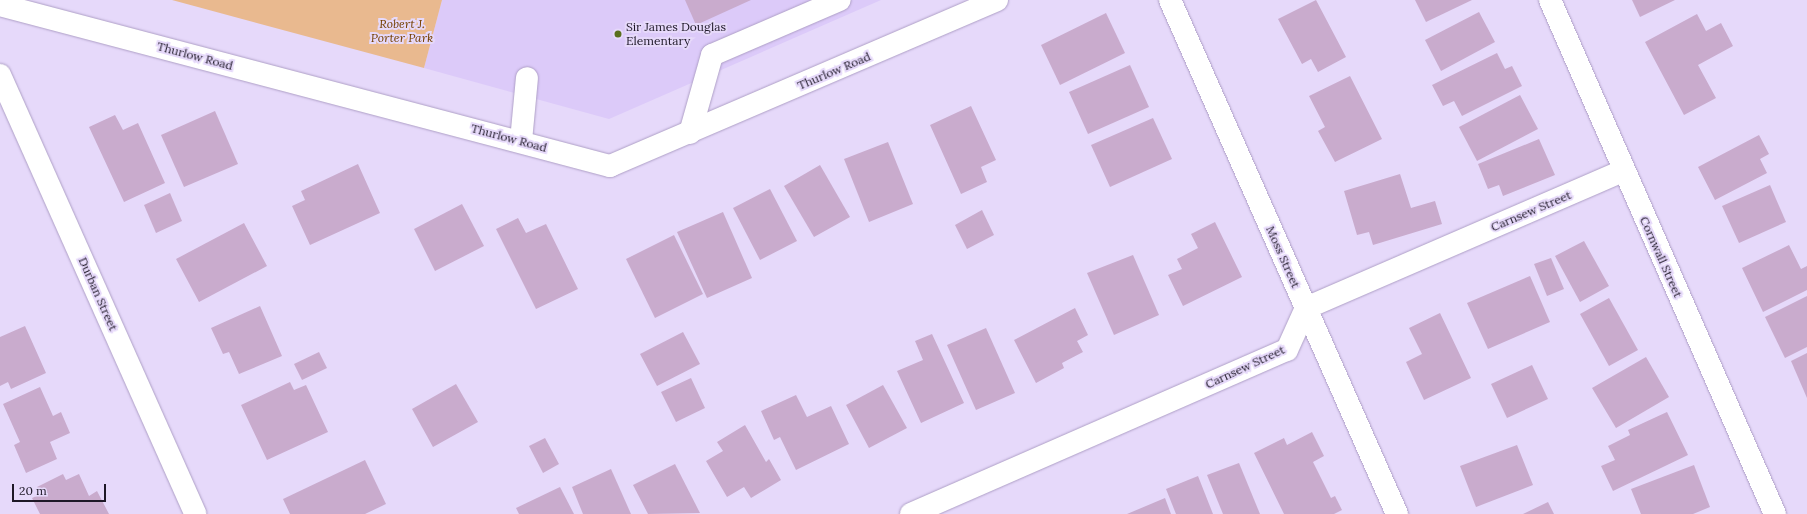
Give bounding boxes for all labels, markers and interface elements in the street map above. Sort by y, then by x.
park label: Robert J. Porter Park [371,17,433,45]
place label: Sir James Douglas Elementary [626,20,726,48]
marker: Sir James Douglas Elementary [613,29,623,39]
street label: Thurlow Road [155,39,235,73]
street label: Thurlow Road [795,49,873,93]
street label: Thurlow Road [469,121,549,155]
street label: Carnsew Street [1489,188,1573,234]
street label: Cornwall Street [1637,214,1685,300]
street label: Moss Street [1263,224,1303,290]
street label: Durban Street [75,255,121,333]
street label: Carnsew Street [1203,342,1287,392]
scale bar [14,476,108,502]
text: 20 m [19,483,47,498]

